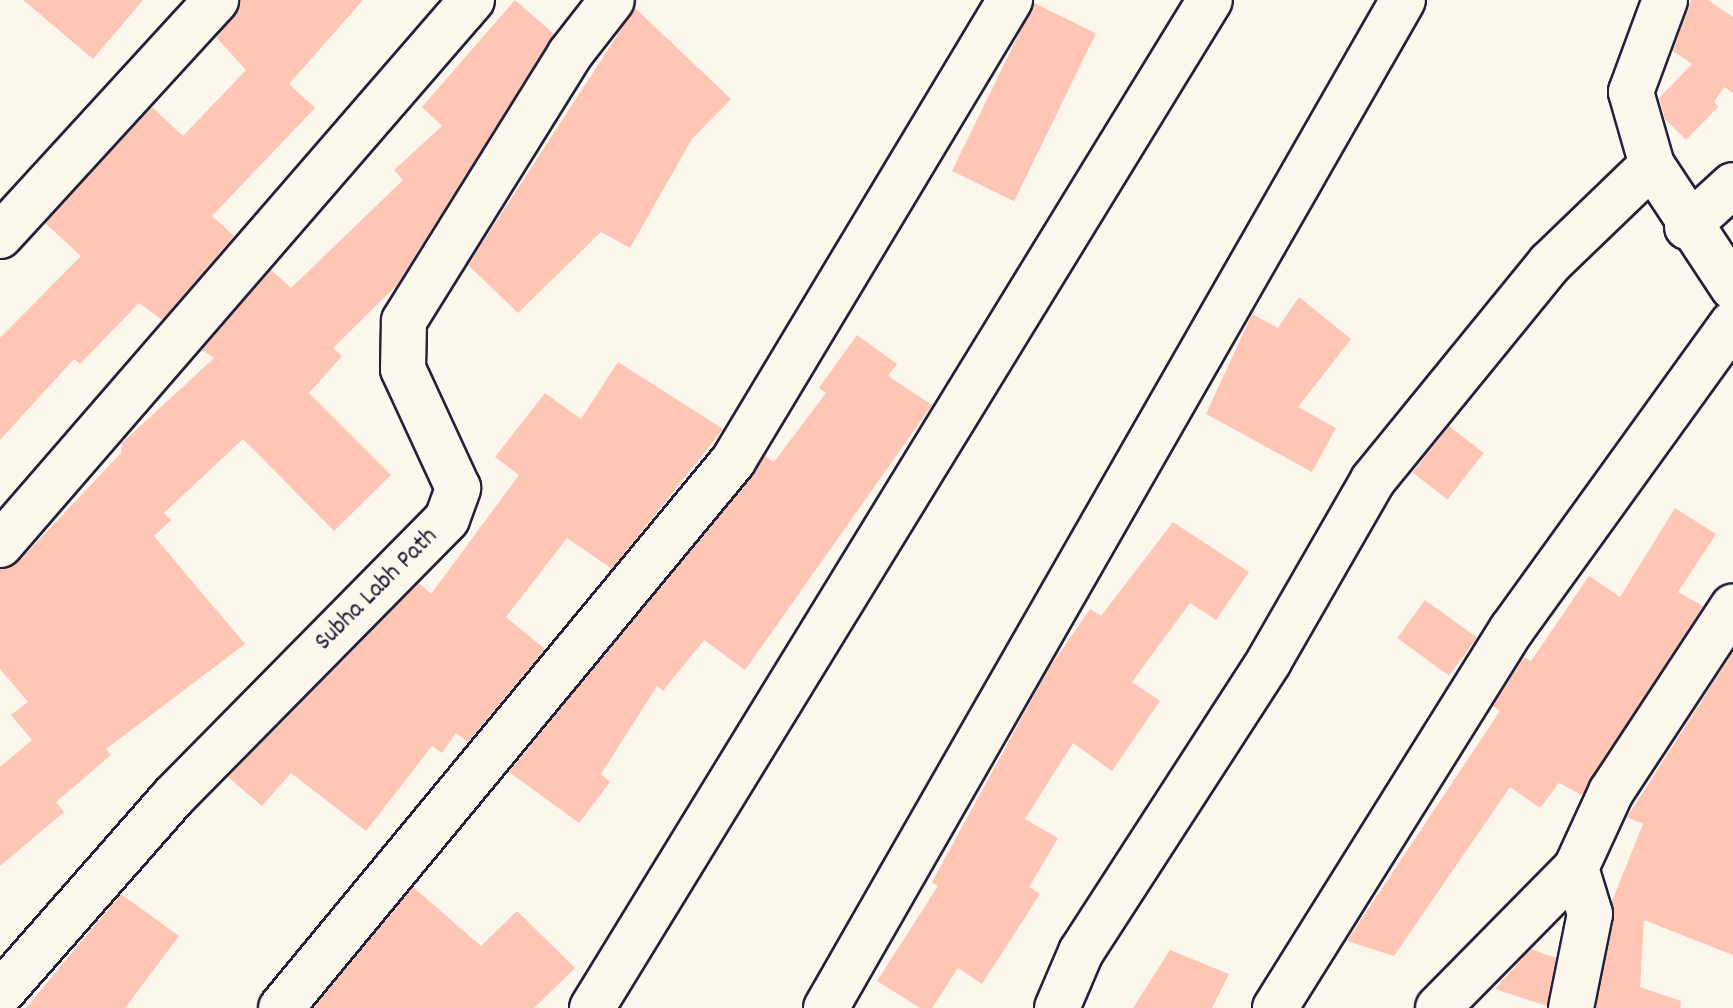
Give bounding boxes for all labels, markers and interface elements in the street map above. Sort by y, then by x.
street label: Subha Labh Path [309,522,445,658]

